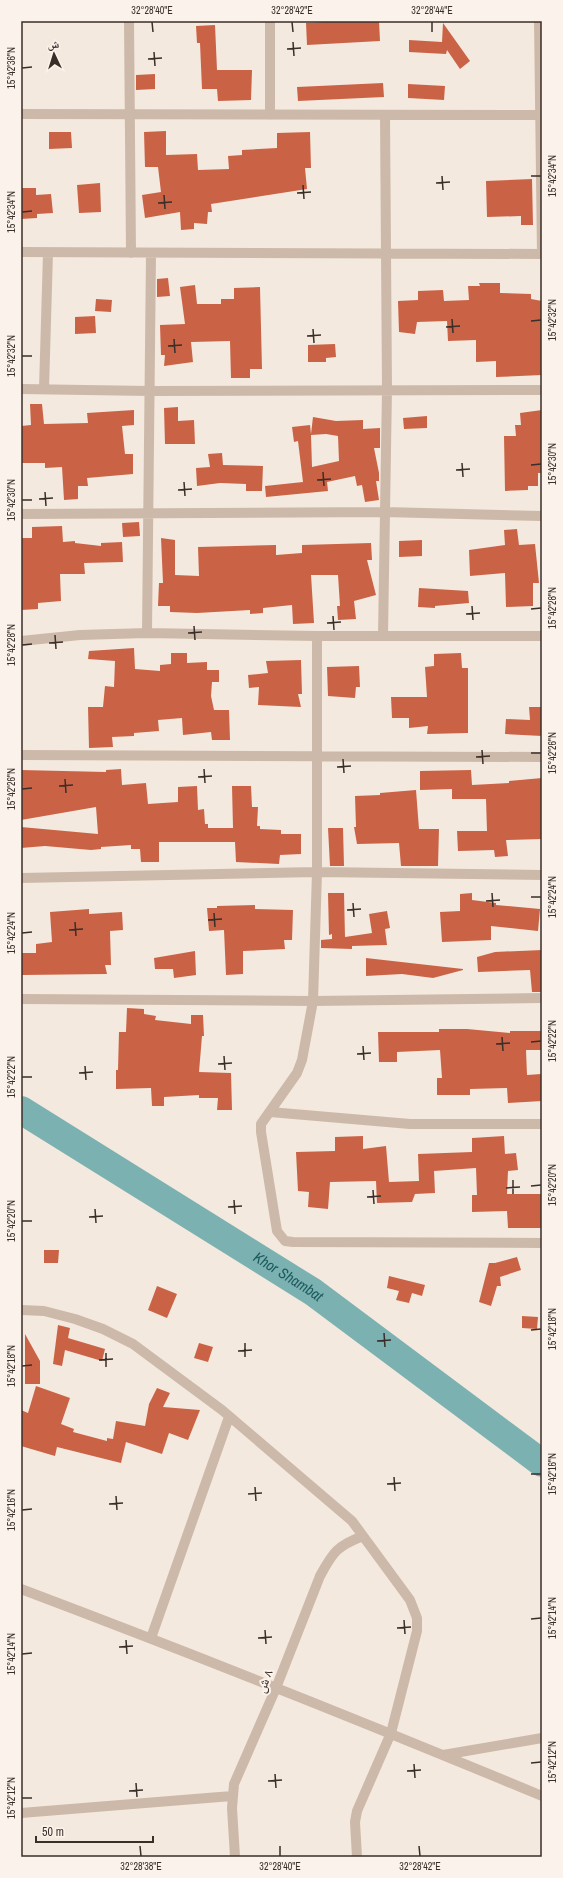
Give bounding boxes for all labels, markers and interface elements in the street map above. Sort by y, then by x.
text: 32°28'40"E [131,4,173,17]
text: 32°28'42"E [271,4,313,17]
text: 32°28'44"E [411,4,453,17]
north arrow [34,34,74,74]
text: ش [47,37,60,52]
text: 15°42'36"N [5,47,18,89]
text: 15°42'34"N [546,155,559,197]
text: 15°42'34"N [5,191,18,233]
text: 15°42'32"N [546,299,559,341]
text: 15°42'32"N [5,335,18,377]
text: 15°42'30"N [546,443,559,485]
text: 15°42'30"N [5,479,18,521]
text: 15°42'28"N [546,587,559,629]
text: 15°42'28"N [5,624,18,666]
text: 15°42'26"N [546,732,559,774]
text: 15°42'26"N [5,768,18,810]
text: 15°42'24"N [546,876,559,918]
text: 15°42'24"N [5,912,18,954]
text: 15°42'22"N [546,1020,559,1062]
text: 15°42'22"N [5,1056,18,1098]
text: 15°42'20"N [546,1164,559,1206]
text: 15°42'20"N [5,1200,18,1242]
water label: Khor Shambat [250,1246,328,1307]
text: 15°42'18"N [546,1308,559,1350]
text: 15°42'18"N [5,1345,18,1387]
text: 15°42'16"N [546,1453,559,1495]
text: 15°42'16"N [5,1489,18,1531]
text: 15°42'14"N [546,1597,559,1639]
text: 15°42'14"N [5,1633,18,1675]
street label: ٨ ش [251,1667,277,1695]
text: 15°42'12"N [546,1741,559,1783]
text: 15°42'12"N [5,1777,18,1819]
scale bar [36,1818,153,1844]
text: 50 m [42,1824,64,1840]
text: 32°28'38"E [120,1860,162,1873]
text: 32°28'40"E [259,1860,301,1873]
text: 32°28'42"E [399,1860,441,1873]

